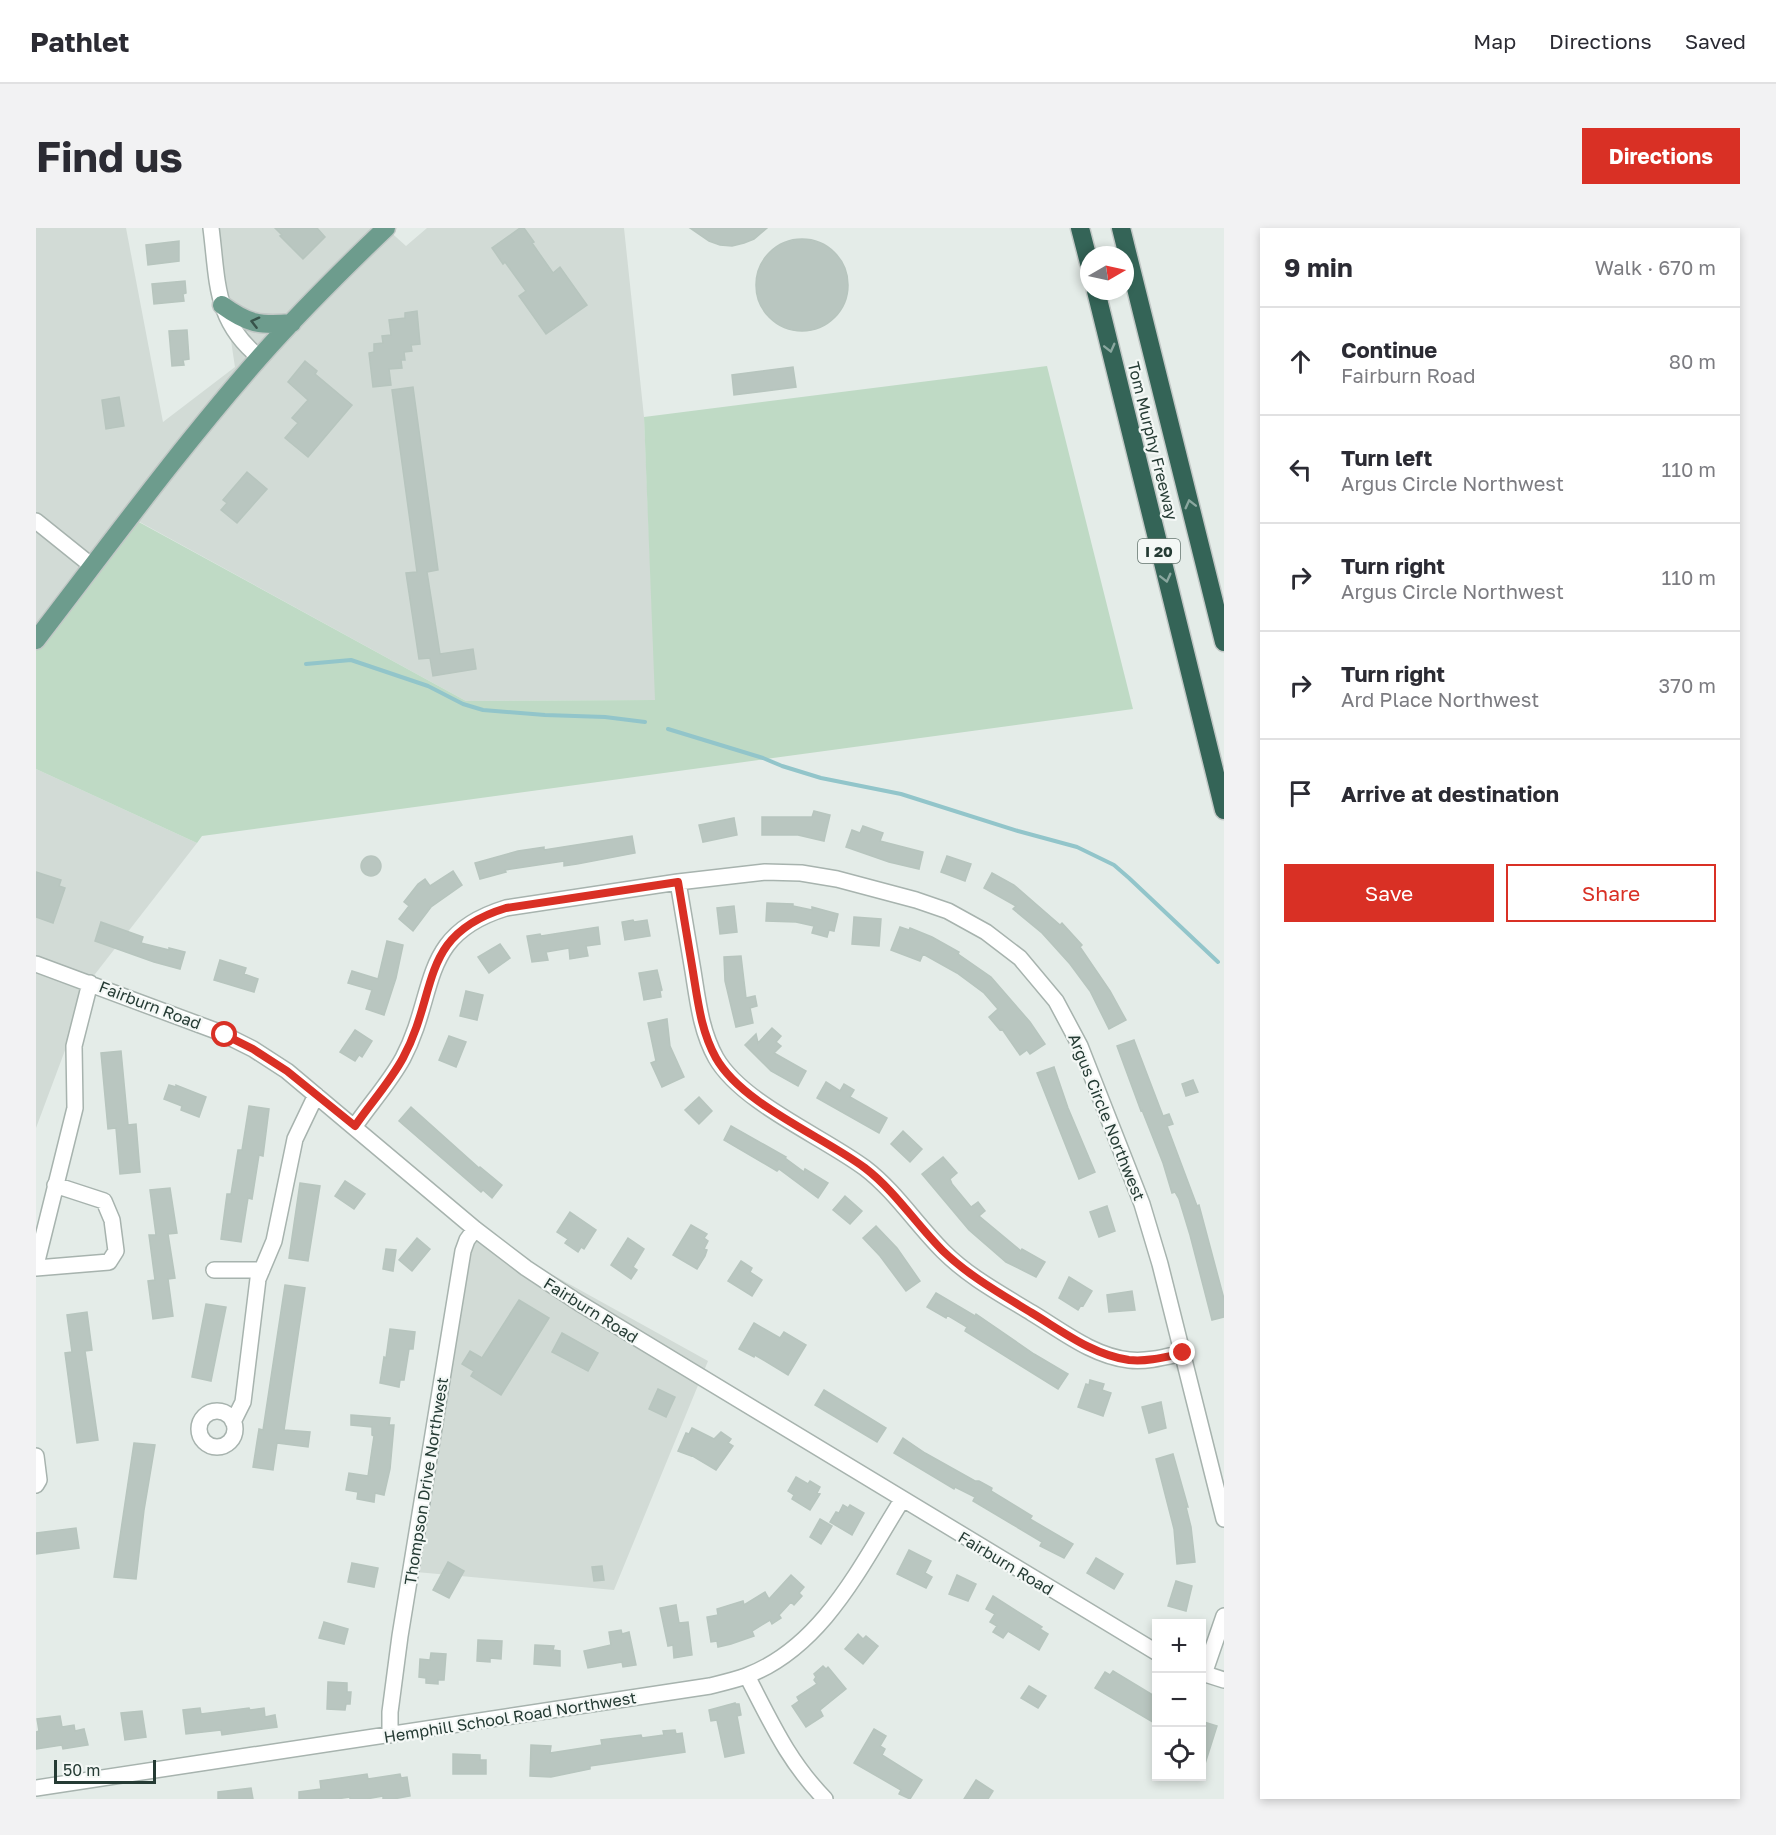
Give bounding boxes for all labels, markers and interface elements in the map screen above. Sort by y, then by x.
text: Pathlet [30,25,130,58]
text: Map [1473,28,1516,54]
text: Directions [1549,28,1652,54]
text: Saved [1685,28,1746,54]
button: Directions [1582,128,1740,184]
text: Find us [36,131,183,181]
north arrow [1080,246,1134,300]
text: 9 min [1284,252,1353,283]
text: Walk · 670 m [1595,255,1716,279]
one-way arrow [250,317,260,330]
text: Continue [1341,336,1437,363]
one-way arrow [1103,343,1116,353]
icon: ahead [1284,345,1317,378]
text: 80 m [1669,349,1716,373]
street label: Tom Murphy Freeway [1124,360,1182,522]
text: Fairburn Road [1341,363,1475,387]
text: Turn left [1341,444,1432,471]
icon: left [1284,453,1317,486]
text: 110 m [1662,457,1716,481]
text: Argus Circle Northwest [1341,471,1564,495]
one-way arrow [1184,499,1197,509]
road number: I 20 [1138,539,1180,563]
text: Turn right [1341,552,1445,579]
icon: right [1284,561,1317,594]
text: 110 m [1662,565,1716,589]
one-way arrow [1159,573,1172,583]
text: Argus Circle Northwest [1341,579,1564,603]
text: Turn right [1341,660,1445,687]
icon: right [1284,669,1317,702]
text: 370 m [1659,673,1716,697]
text: Ard Place Northwest [1341,687,1539,711]
icon: arrive [1284,777,1317,810]
text: Arrive at destination [1341,780,1559,807]
button: Save [1284,864,1494,922]
button: Share [1506,864,1716,922]
street label: Fairburn Road [96,976,204,1034]
route start [211,1021,237,1047]
street label: Argus Circle Northwest [1064,1031,1150,1203]
street label: Fairburn Road [540,1273,642,1347]
route end [1169,1339,1195,1365]
street label: Thompson Drive Northwest [400,1376,452,1586]
street label: Fairburn Road [955,1527,1057,1599]
map controls [1152,1619,1206,1781]
button: + [1152,1619,1206,1673]
button: − [1152,1673,1206,1727]
street label: Hemphill School Road Northwest [382,1687,638,1747]
button: locate [1152,1727,1206,1781]
scale bar [54,1757,156,1784]
text: 50 m [63,1760,100,1780]

